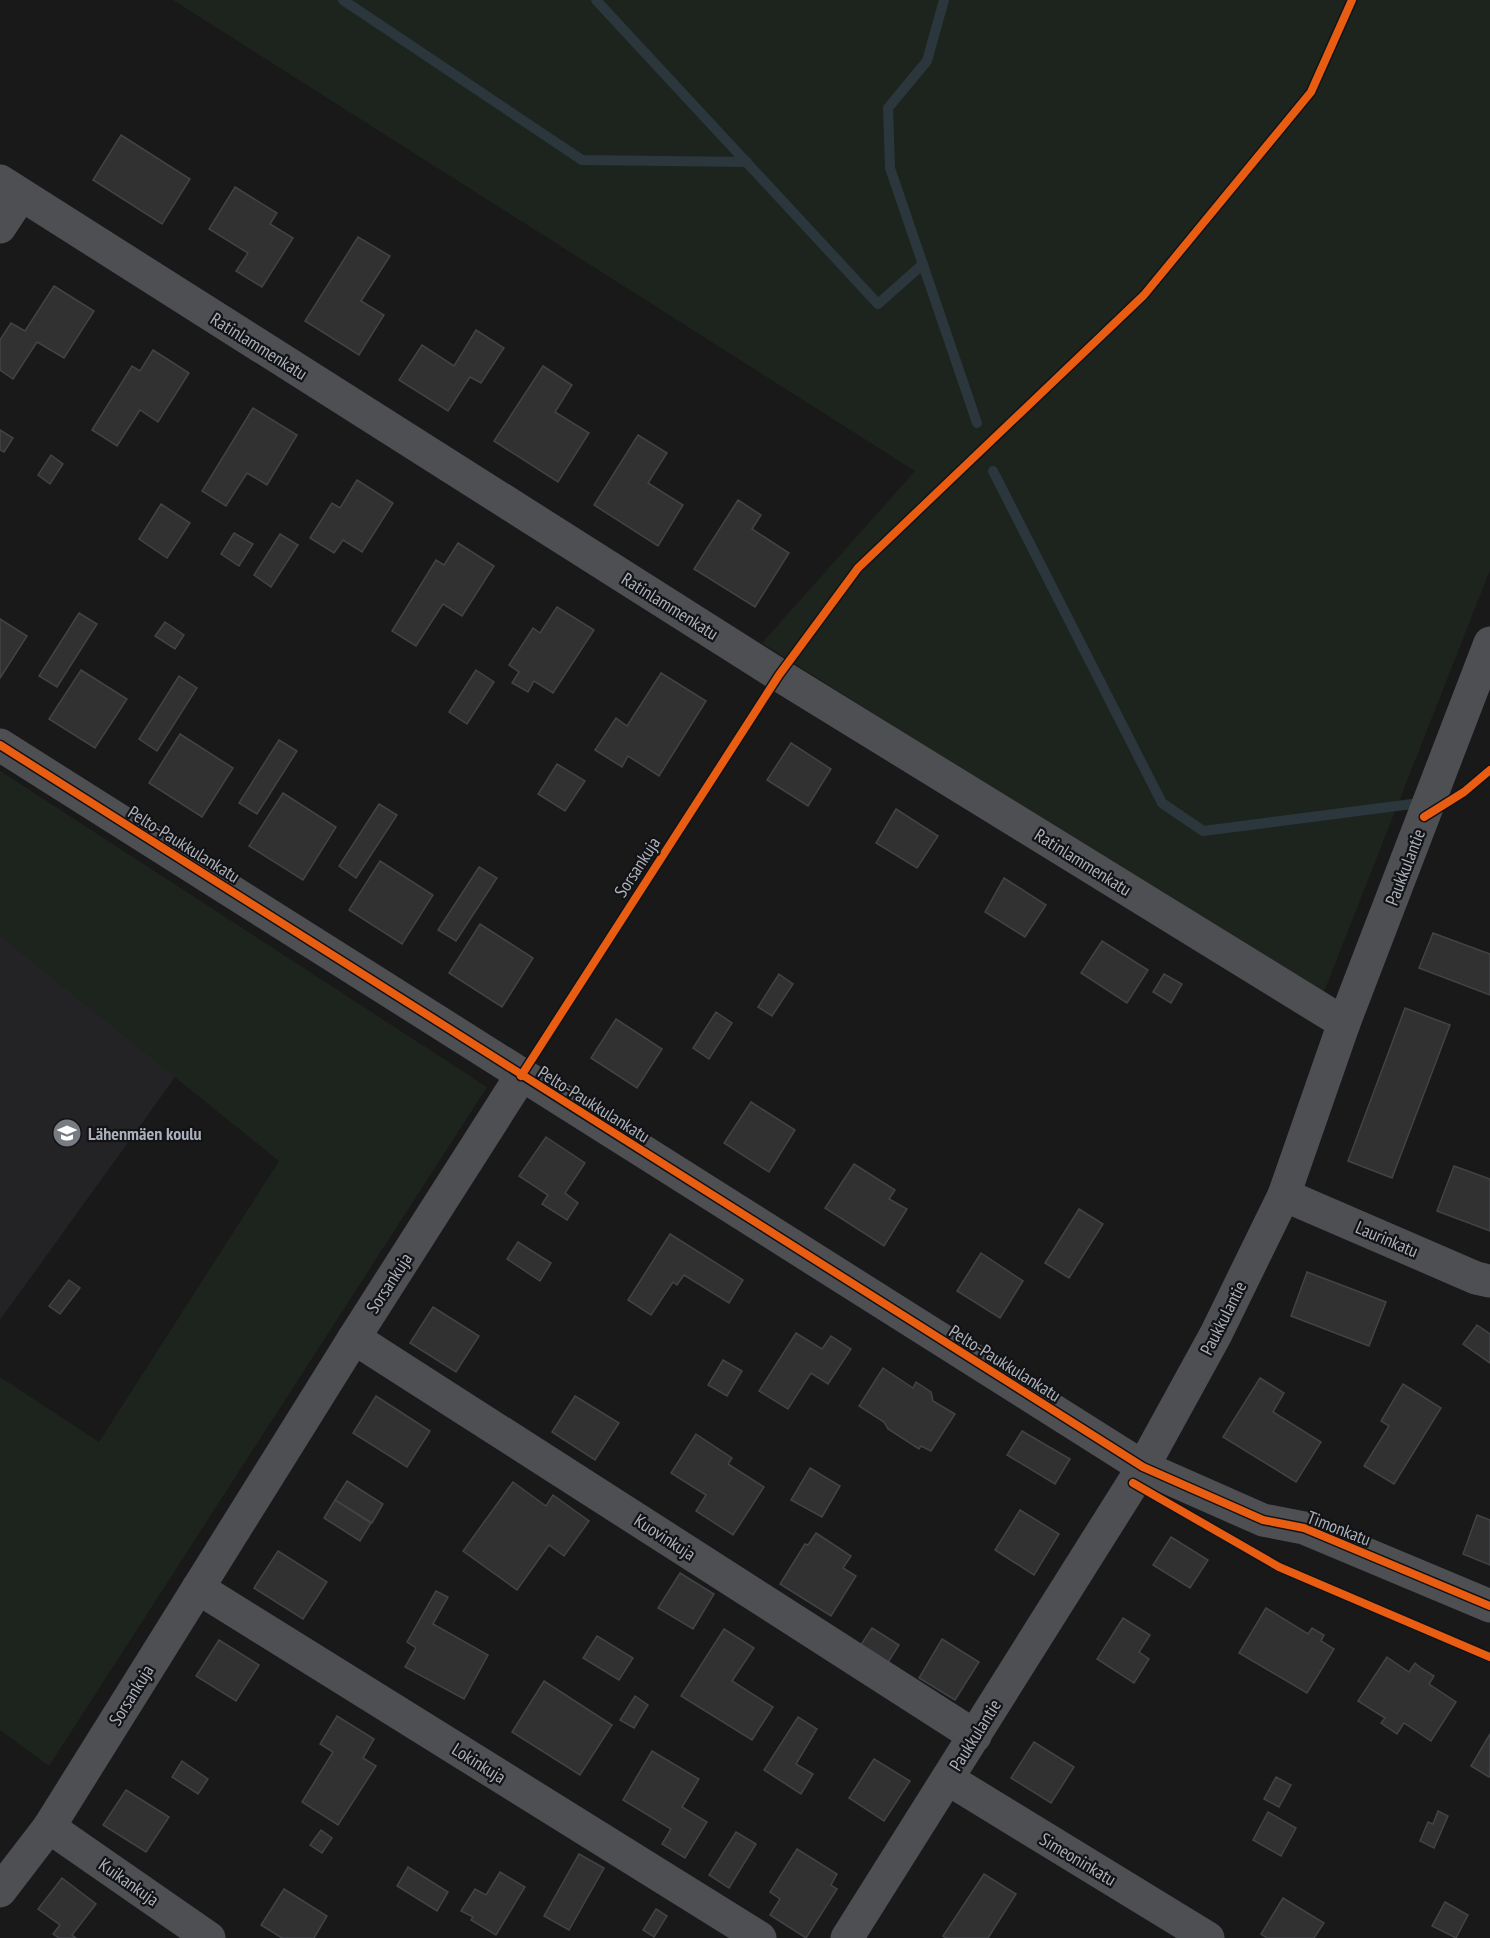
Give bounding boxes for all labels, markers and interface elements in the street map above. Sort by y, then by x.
street label: Ratinlammenkatu [206,307,312,385]
street label: Ratinlammenkatu [617,567,723,645]
street label: Pelto-Paukkulankatu [124,800,244,888]
street label: Ratinlammenkatu [1030,823,1136,901]
street label: Paukkulantie [1380,826,1430,908]
street label: Sorsankuja [609,832,665,902]
street label: Pelto-Paukkulankatu [534,1060,654,1148]
school or university icon: Lähenmäen koulu [51,1117,83,1149]
place label: Lähenmäen koulu [88,1122,202,1145]
street label: Laurinkatu [1352,1216,1422,1262]
street label: Sorsankuja [361,1248,417,1318]
street label: Paukkulantie [1195,1277,1251,1359]
street label: Pelto-Paukkulankatu [945,1319,1065,1407]
street label: Timonkatu [1304,1505,1374,1551]
street label: Kuovinkuja [630,1509,700,1565]
street label: Sorsankuja [103,1660,159,1730]
street label: Paukkulantie [944,1695,1006,1775]
street label: Lokinkuja [448,1738,510,1788]
street label: Simeoninkatu [1036,1827,1120,1891]
street label: Kuikankuja [94,1853,164,1911]

